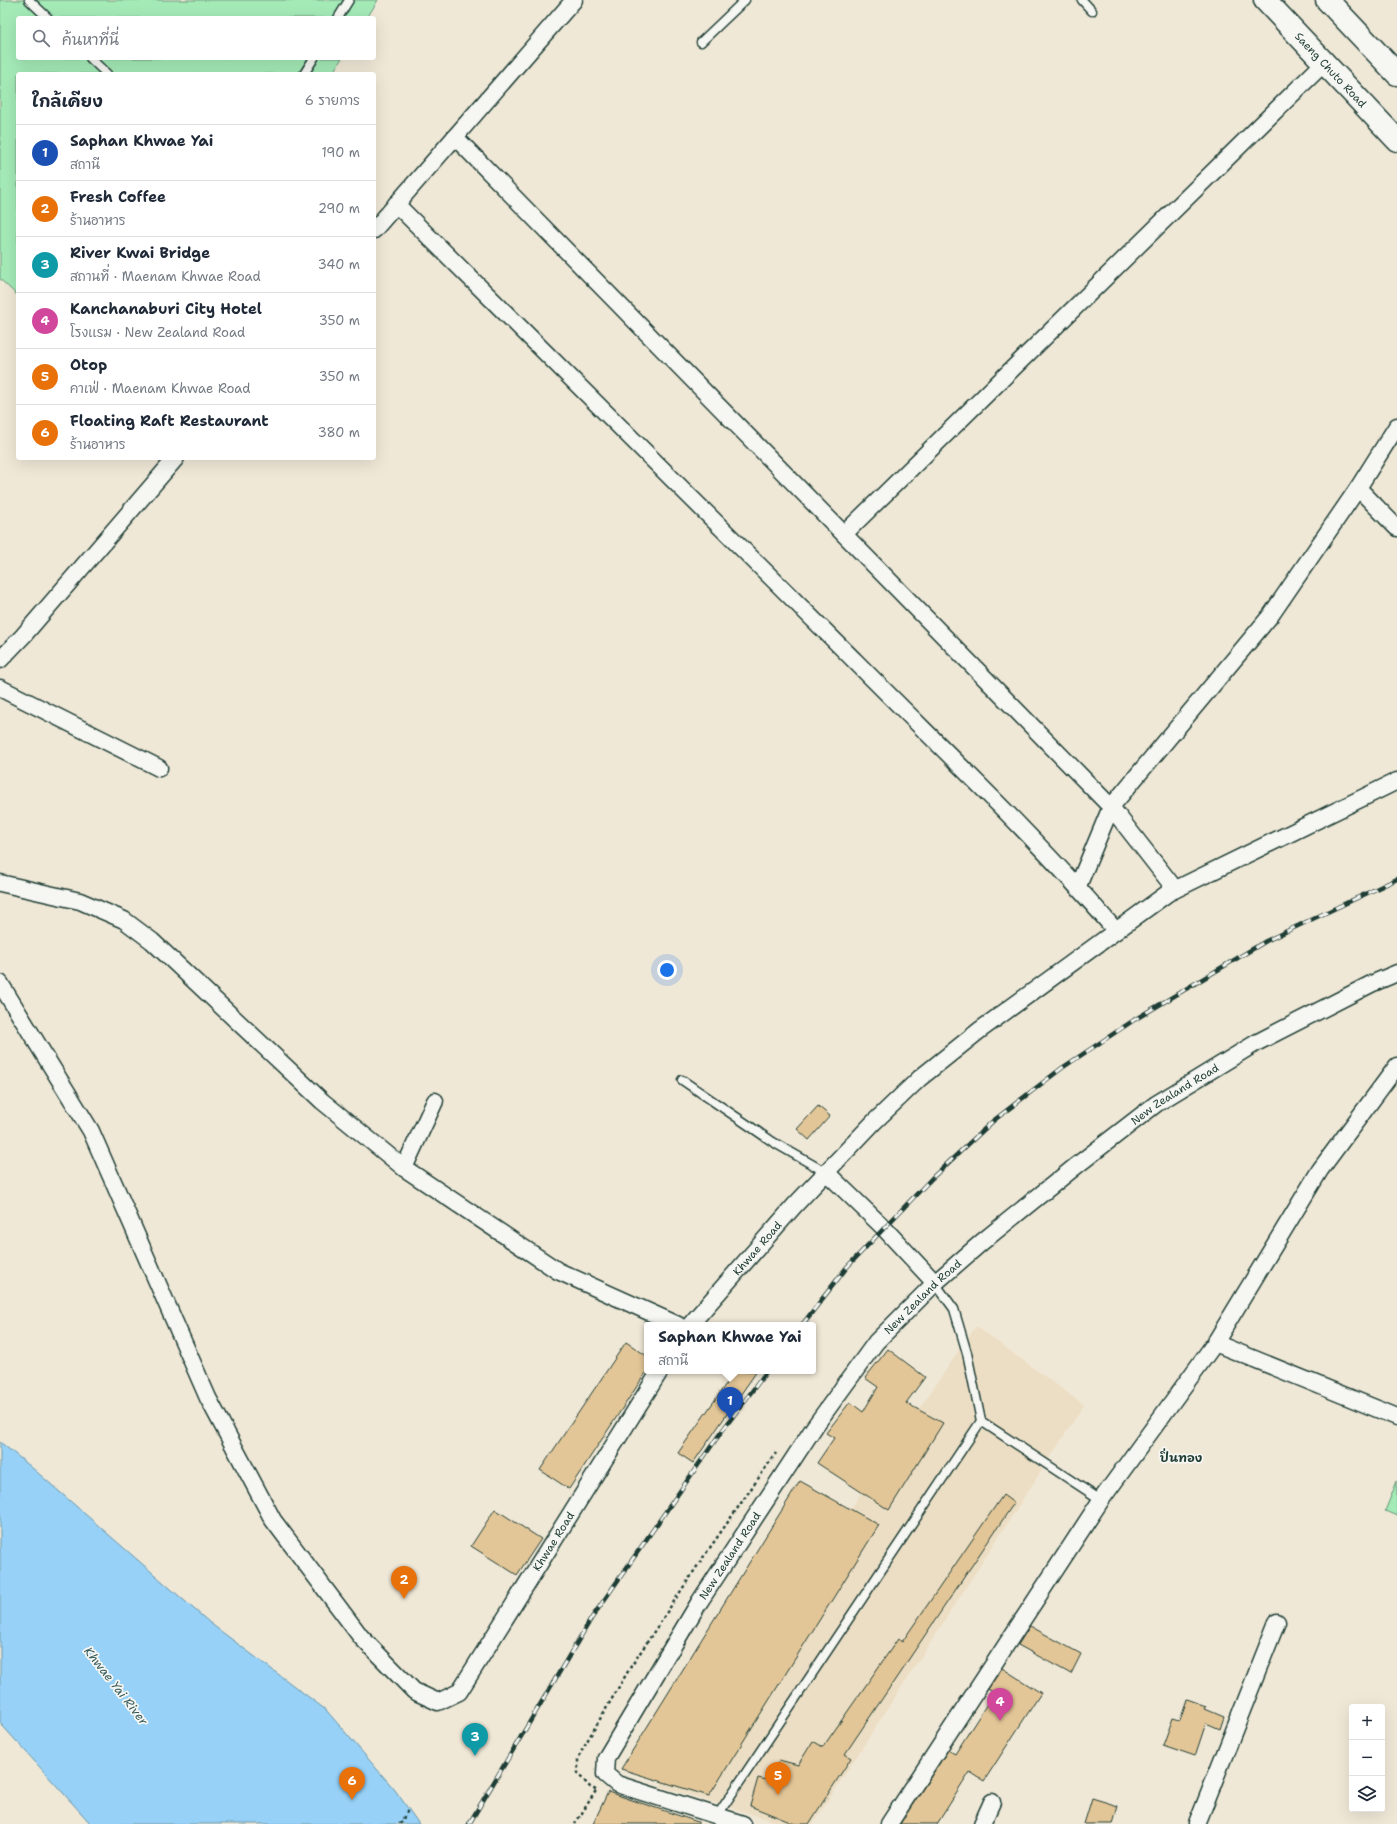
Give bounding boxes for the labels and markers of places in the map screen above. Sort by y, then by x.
pin: 1 [717,1387,743,1420]
pin: 2 [391,1566,417,1599]
pin: 4 [987,1688,1013,1721]
pin: 3 [462,1723,488,1756]
pin: 5 [765,1762,791,1795]
pin: 6 [339,1767,365,1800]

